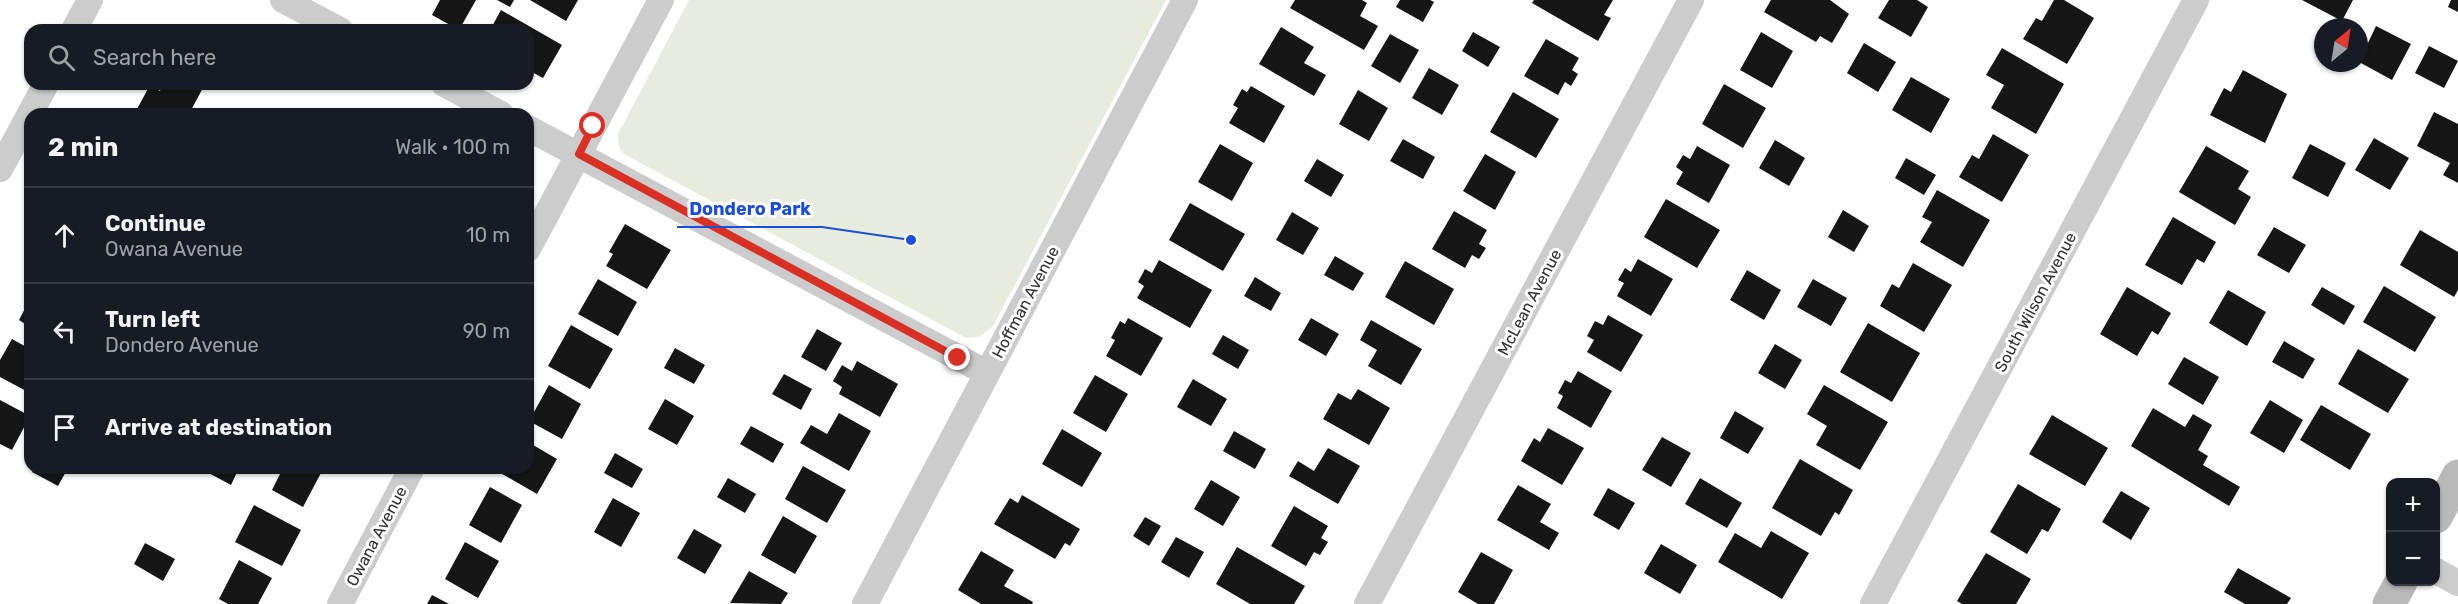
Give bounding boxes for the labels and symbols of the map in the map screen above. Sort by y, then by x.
north arrow [2314,18,2368,72]
route start [579,112,605,138]
callout: Dondero Park [677,191,822,227]
text: Dondero Park [689,198,811,220]
street label: South Wilson Avenue [1991,229,2080,375]
street label: Hoffman Avenue [988,243,1063,361]
street label: McLean Avenue [1493,246,1565,359]
route end [944,344,970,370]
street label: Owana Avenue [342,483,411,589]

